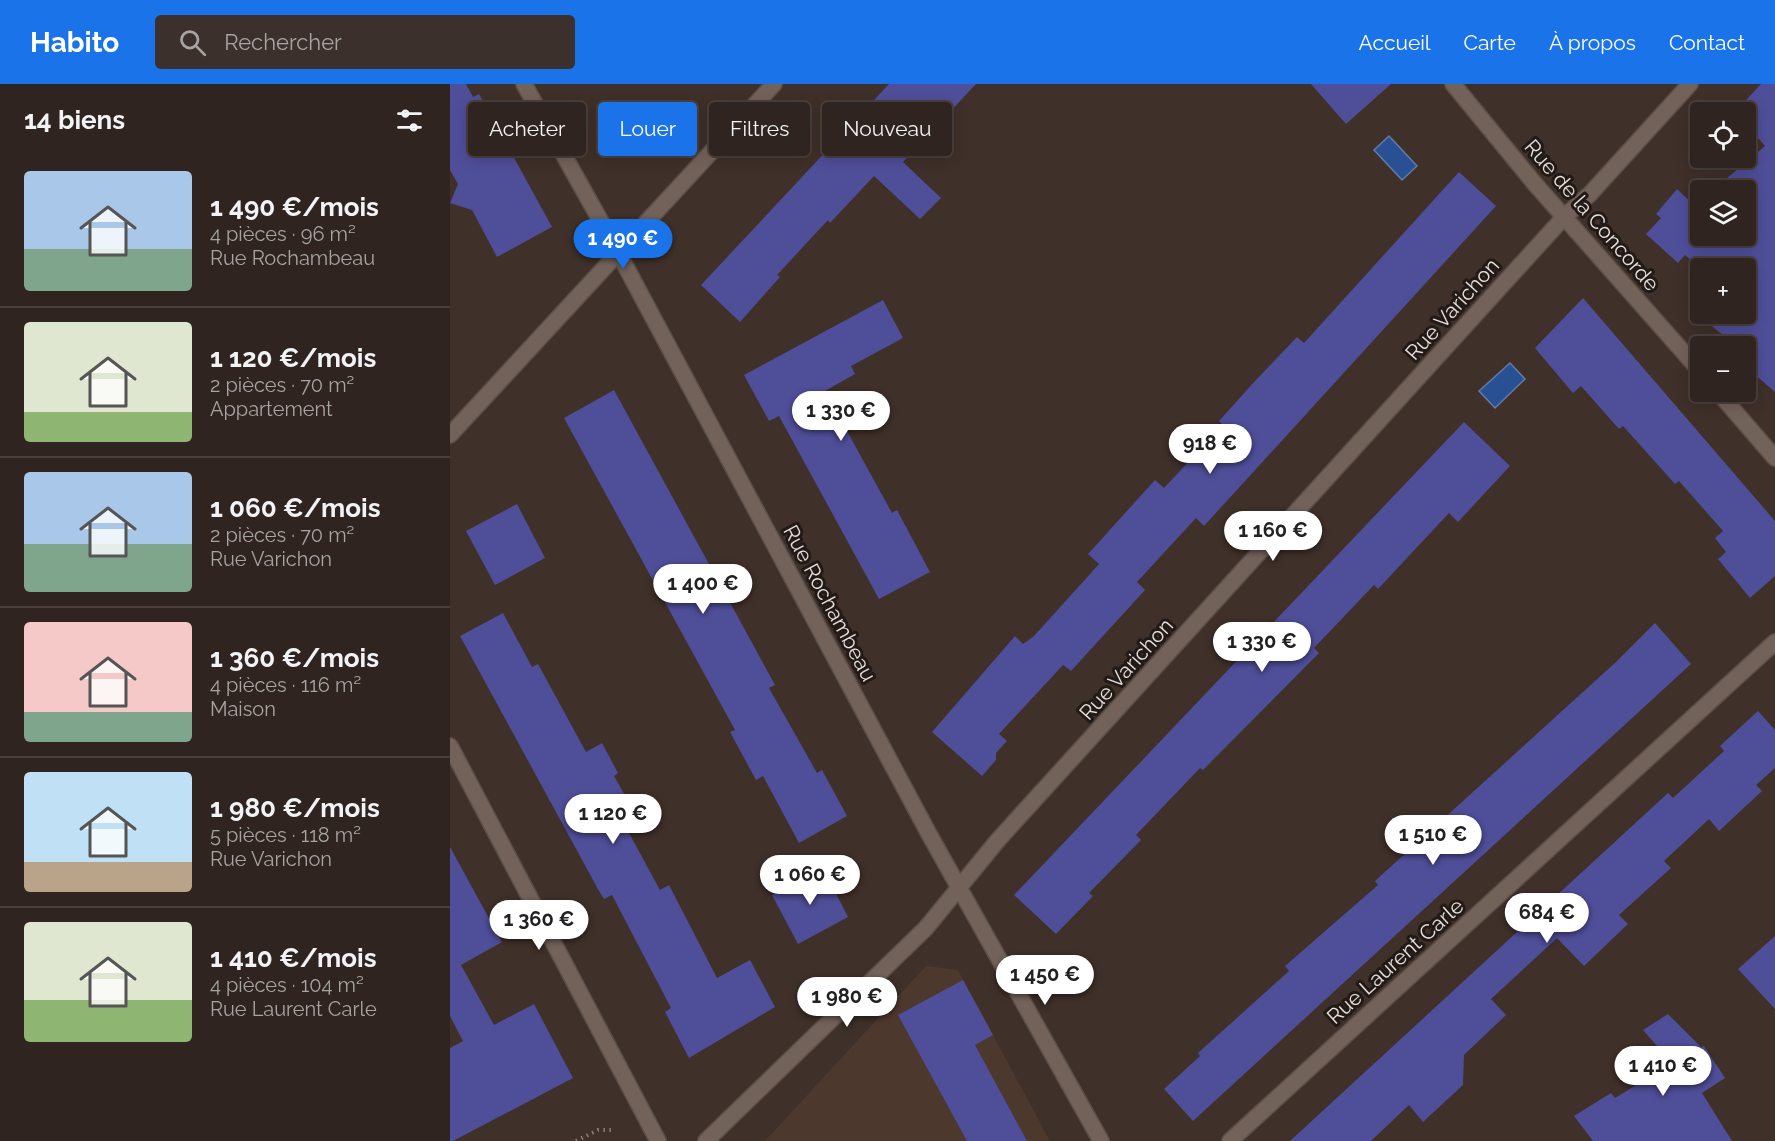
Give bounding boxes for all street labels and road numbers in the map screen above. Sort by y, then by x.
street label: Rue de la Concorde [1519,134,1665,296]
street label: Rue Varichon [1400,253,1504,365]
street label: Rue Rochambeau [778,521,882,685]
street label: Rue Varichon [1074,613,1178,725]
street label: Rue Laurent Carle [1322,893,1468,1029]

